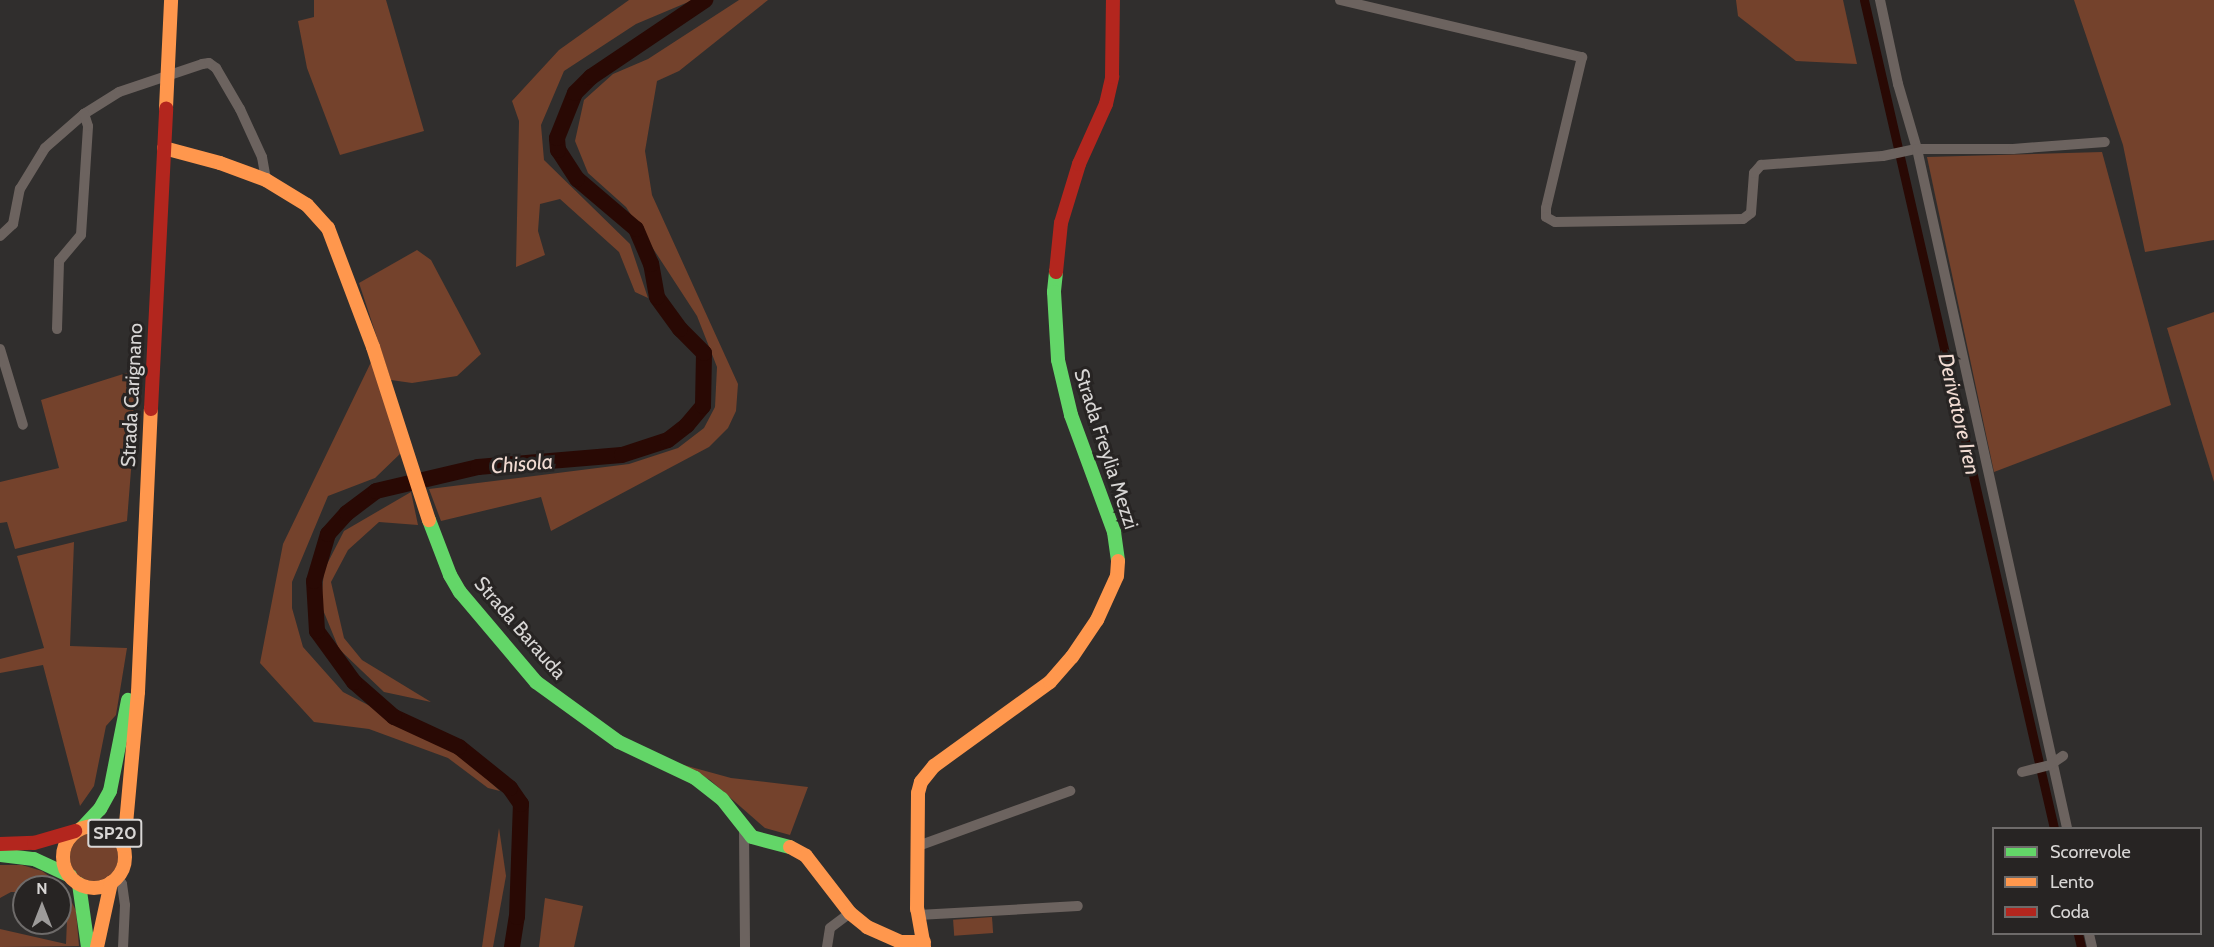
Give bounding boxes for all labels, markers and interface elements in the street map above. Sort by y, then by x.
street label: Strada Carignano [116,322,148,468]
water label: Derivatore Iren [1933,351,1985,477]
street label: Strada Freylia Mezzi [1069,366,1143,532]
water label: Chisola [490,449,554,479]
street label: Strada Barauda [469,572,571,684]
road number: SP20 [86,818,144,848]
legend [1992,827,2202,935]
text: Scorrevole [2050,841,2131,863]
text: Lento [2050,871,2094,893]
north arrow [12,875,72,935]
text: N [36,879,48,898]
text: Coda [2050,901,2089,923]

